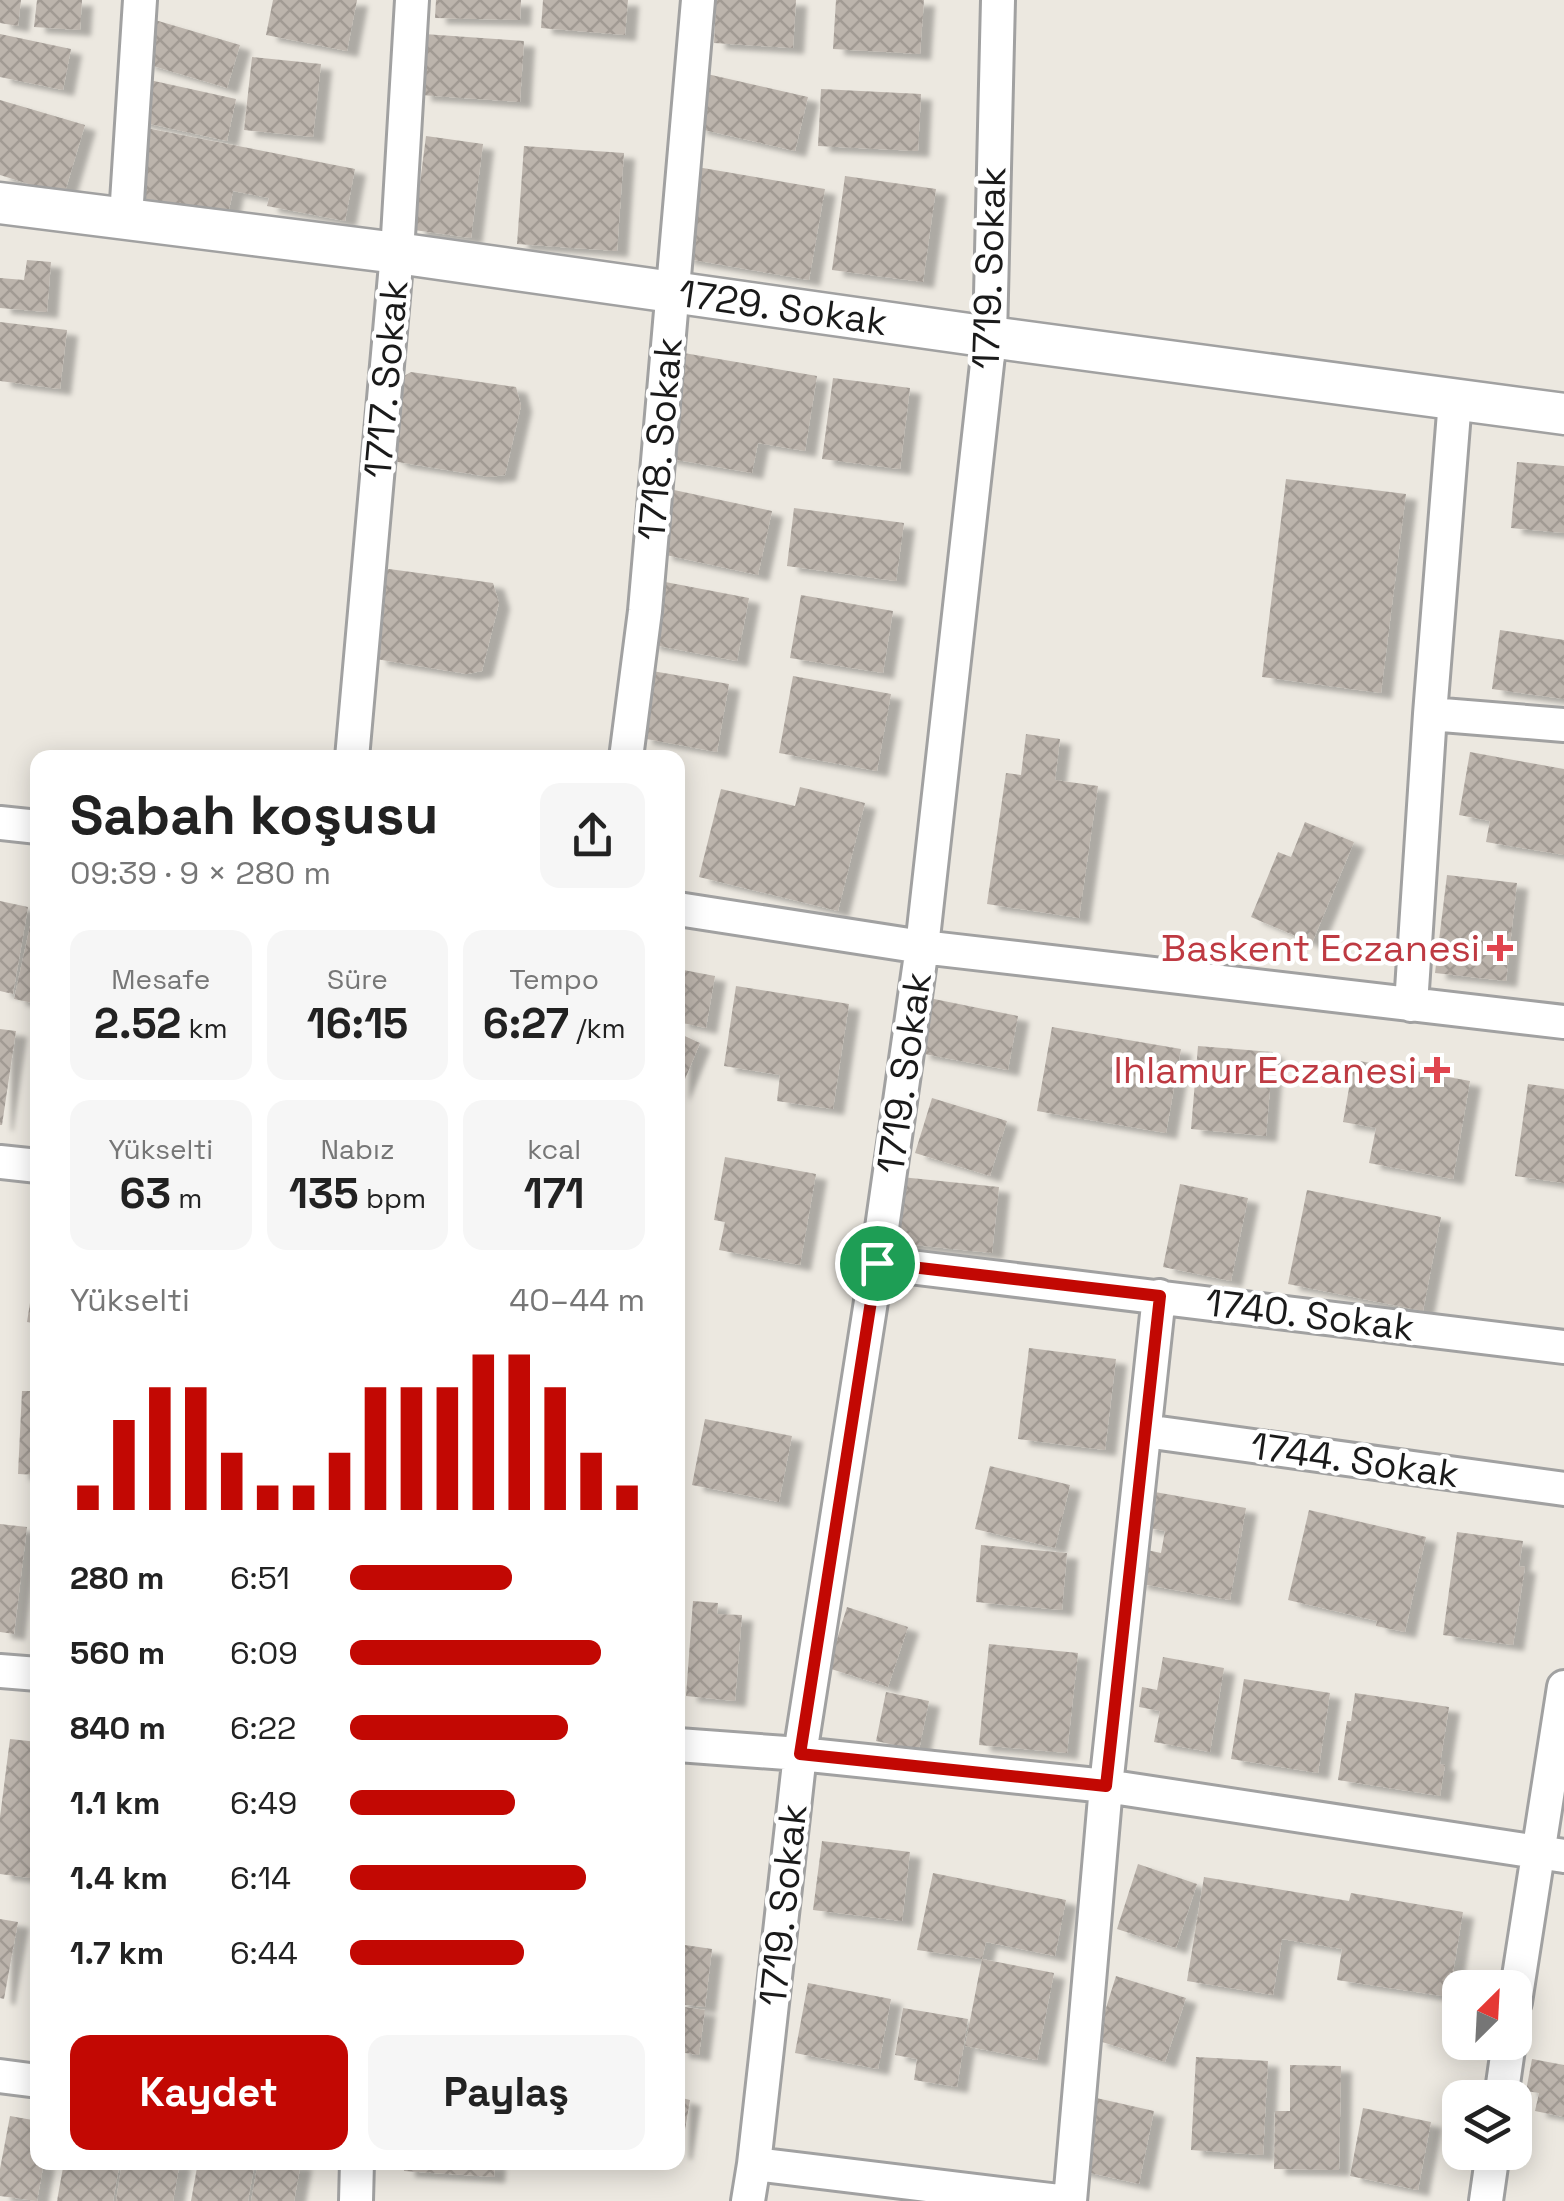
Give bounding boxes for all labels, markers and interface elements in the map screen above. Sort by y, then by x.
street label: 1719. Sokak [961,166,1017,370]
street label: 1729. Sokak [676,269,890,346]
street label: 1717. Sokak [353,278,419,480]
street label: 1718. Sokak [627,335,693,543]
text: Sabah koşusu [70,780,438,850]
button: share [540,783,645,888]
text: 09:39 · 9 × 280 m [70,853,331,893]
place label: Baskent Eczanesi [1161,924,1480,972]
marker: Baskent Eczanesi [1489,937,1511,959]
text: Mesafe [111,961,210,997]
text: Süre [327,961,388,997]
text: Tempo [509,961,599,997]
street label: 1719. Sokak [866,969,942,1177]
text: 2.52 [94,997,181,1050]
text: 16:15 [307,997,408,1050]
text: 6:27 [483,997,569,1050]
text: km [181,1010,228,1046]
text: /km [569,1010,626,1046]
place label: Ihlamur Eczanesi [1113,1046,1417,1094]
marker: Ihlamur Eczanesi [1426,1059,1448,1081]
text: Yükselti [108,1131,213,1167]
text: Nabız [320,1131,395,1167]
text: kcal [527,1131,581,1167]
text: 63 [119,1167,171,1220]
text: 135 [289,1167,359,1220]
text: 171 [524,1167,585,1220]
text: m [171,1180,202,1216]
text: bpm [359,1180,426,1216]
pin [835,1221,920,1306]
icon: arrive [850,1236,905,1291]
street label: 1740. Sokak [1203,1278,1417,1352]
text: Yükselti [70,1280,190,1320]
text: 40–44 m [509,1280,645,1320]
street label: 1744. Sokak [1248,1422,1462,1498]
text: 280 m [70,1558,164,1598]
text: 6:51 [230,1558,290,1598]
text: 560 m [70,1633,165,1673]
text: 6:09 [230,1633,298,1673]
text: 840 m [70,1708,166,1748]
text: 6:22 [230,1708,296,1748]
text: 1.1 km [70,1783,160,1823]
text: 6:49 [230,1783,297,1823]
street label: 1719. Sokak [749,1802,817,2008]
text: 1.4 km [70,1858,168,1898]
text: 6:14 [230,1858,291,1898]
text: 1.7 km [70,1933,164,1973]
text: 6:44 [230,1933,298,1973]
north arrow [1442,1970,1532,2060]
map controls [1442,1970,1532,2170]
button: Kaydet [70,2035,348,2150]
button: Paylaş [368,2035,645,2150]
button: layers [1442,2080,1532,2170]

